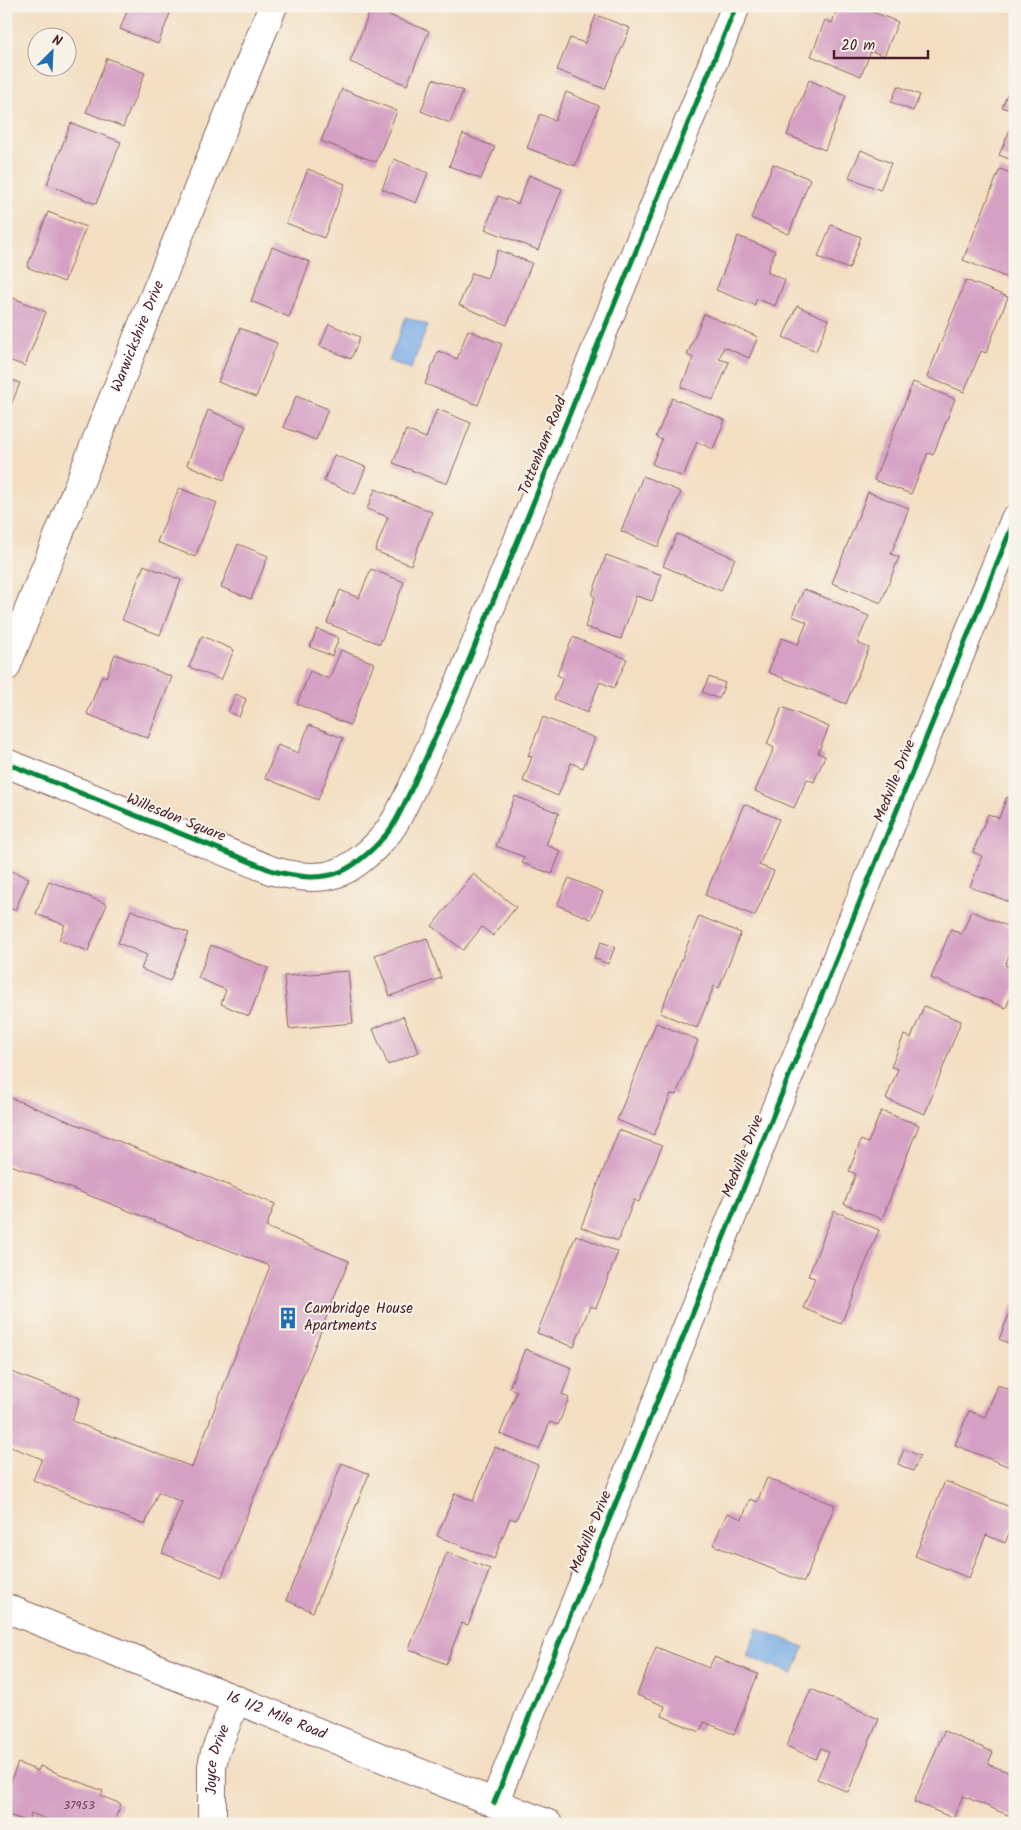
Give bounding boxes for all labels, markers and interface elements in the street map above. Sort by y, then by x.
north arrow [28,28,78,78]
scale bar [834,28,927,60]
text: N [48,29,66,53]
text: 20 m [841,34,875,58]
street label: Warwickshire Drive [105,277,171,396]
street label: Tottenham Road [512,393,574,499]
street label: Medville Drive [868,736,923,826]
street label: Willesdon Square [123,787,229,849]
street label: Medville Drive [716,1111,771,1201]
place label: Cambridge House Apartments [304,1297,413,1338]
building icon: Cambridge House Apartments [275,1305,301,1331]
street label: Medville Drive [564,1487,619,1577]
street label: 16 1/2 Mile Road [223,1685,330,1747]
street label: Joyce Drive [200,1721,237,1795]
house number: 37953 [63,1796,95,1815]

